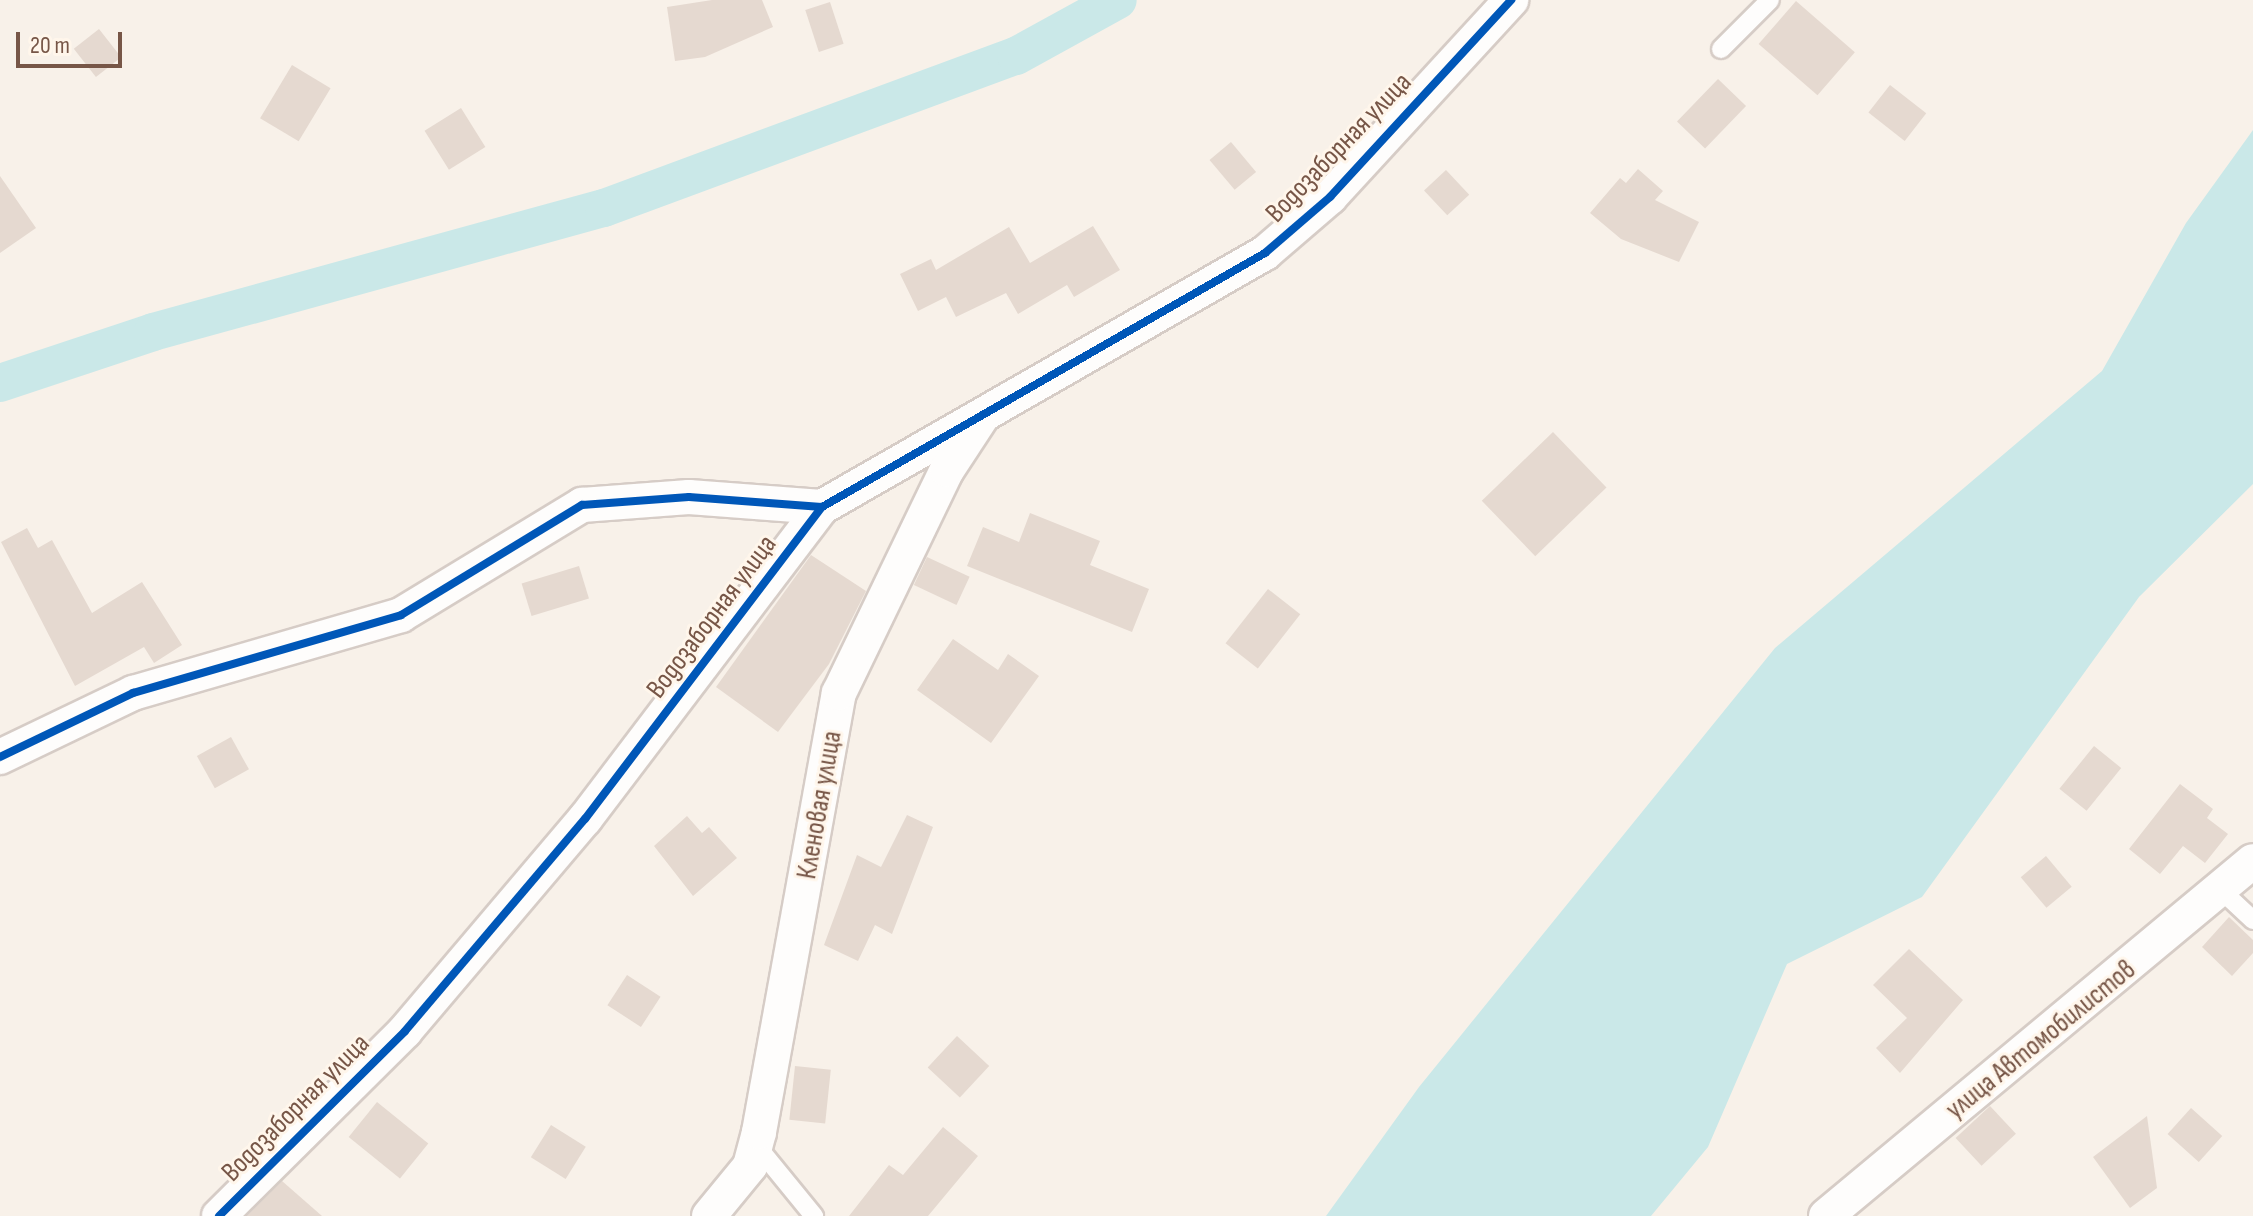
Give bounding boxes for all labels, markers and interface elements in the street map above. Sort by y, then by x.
scale bar [20,16,126,66]
text: 20 m [30,31,70,60]
street label: Водозаборная улица [1259,66,1419,230]
street label: Водозаборная улица [640,529,784,705]
street label: Кленовая улица [790,728,850,882]
street label: улица Автомобилистов [1939,953,2143,1127]
street label: Водозаборная улица [215,1027,377,1189]

